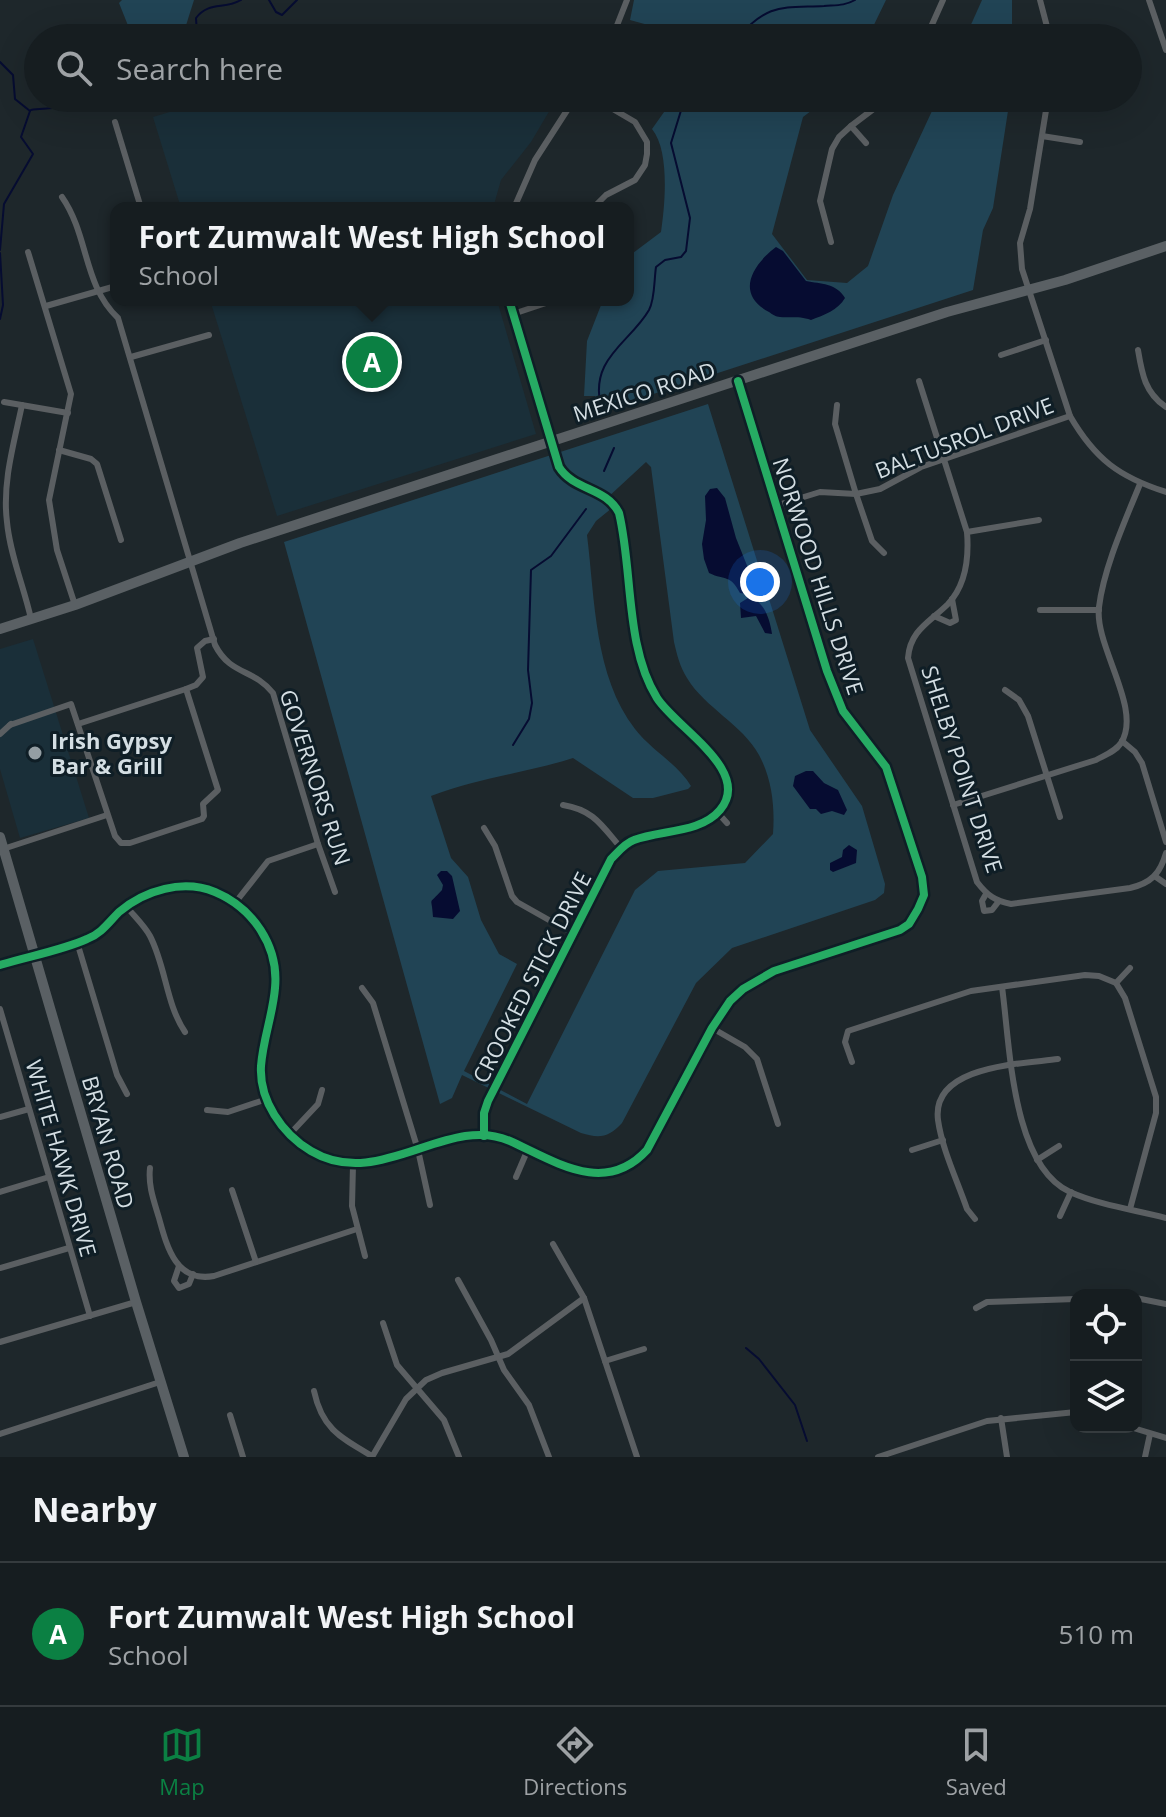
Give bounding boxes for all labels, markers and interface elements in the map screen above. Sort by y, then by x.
search box [24,24,1142,112]
icon: search [52,46,96,90]
text: Search here [116,48,283,89]
popup [110,202,634,306]
text: Fort Zumwalt West High School [139,216,605,257]
text: School [139,257,219,293]
pin: A [346,332,398,392]
street label: MEXICO ROAD [569,354,719,428]
street label: BALTUSROL DRIVE [871,389,1057,485]
street label: NORWOOD HILLS DRIVE [766,454,872,698]
your location [740,562,780,602]
street label: SHELBY POINT DRIVE [915,662,1011,876]
street label: GOVERNORS RUN [273,685,359,869]
place label: Irish Gypsy Bar & Grill [51,725,172,780]
marker: Irish Gypsy Bar & Grill [26,744,44,762]
street label: CROOKED STICK DRIVE [465,866,597,1088]
street label: WHITE HAWK DRIVE [20,1056,104,1260]
street label: BRYAN ROAD [76,1072,142,1212]
map controls [1070,1289,1142,1433]
button: locate [1070,1289,1142,1361]
button: layers [1070,1361,1142,1433]
text: Nearby [32,1486,157,1532]
text: Fort Zumwalt West High School [108,1596,575,1637]
text: A [49,1616,67,1652]
text: 510 m [1059,1616,1134,1652]
text: School [108,1637,189,1673]
tab: Map [159,1723,205,1801]
tab: Directions [523,1723,627,1801]
tab: Saved [946,1723,1007,1801]

